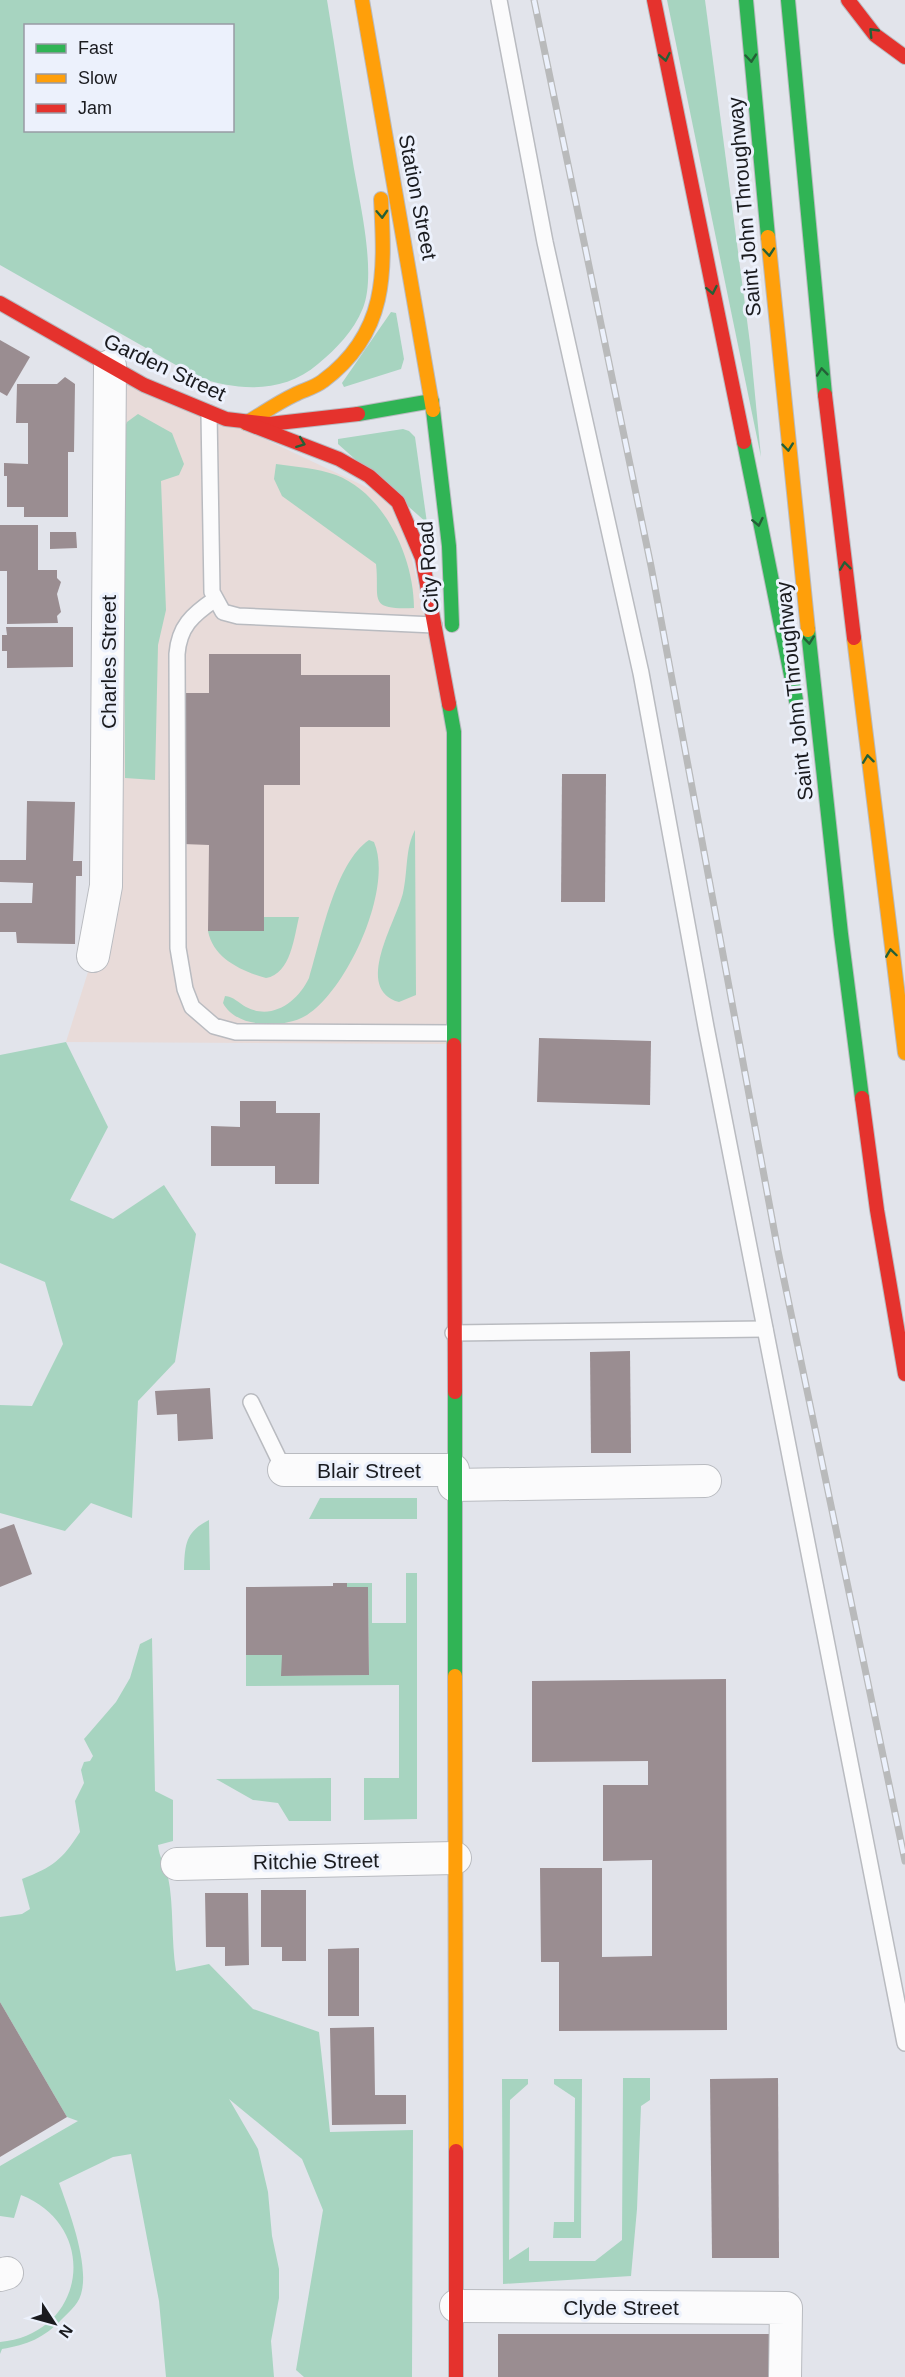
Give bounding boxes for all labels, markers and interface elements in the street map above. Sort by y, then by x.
legend [24,24,234,132]
one-way arrow [869,28,880,38]
text: Fast [78,38,113,58]
one-way arrow [658,52,671,62]
one-way arrow [744,54,757,63]
text: Slow [78,68,118,88]
street label: Saint John Throughway [723,96,765,318]
text: Jam [78,98,112,118]
street label: Station Street [395,132,441,262]
one-way arrow [376,209,389,218]
one-way arrow [762,248,775,257]
one-way arrow [704,285,717,295]
street label: Garden Street [100,329,230,405]
one-way arrow [816,368,829,377]
one-way arrow [295,436,306,448]
one-way arrow [781,442,794,451]
one-way arrow [751,517,764,527]
street label: City Road [413,520,443,614]
one-way arrow [839,561,852,570]
street label: Saint John Throughway [771,580,817,802]
street label: Charles Street [97,595,120,729]
one-way arrow [802,636,815,645]
one-way arrow [862,755,875,764]
one-way arrow [886,948,898,958]
street label: Blair Street [317,1459,421,1482]
street label: Ritchie Street [253,1848,379,1874]
north arrow [24,2293,84,2353]
street label: Clyde Street [563,2296,679,2319]
text: N [55,2322,76,2341]

